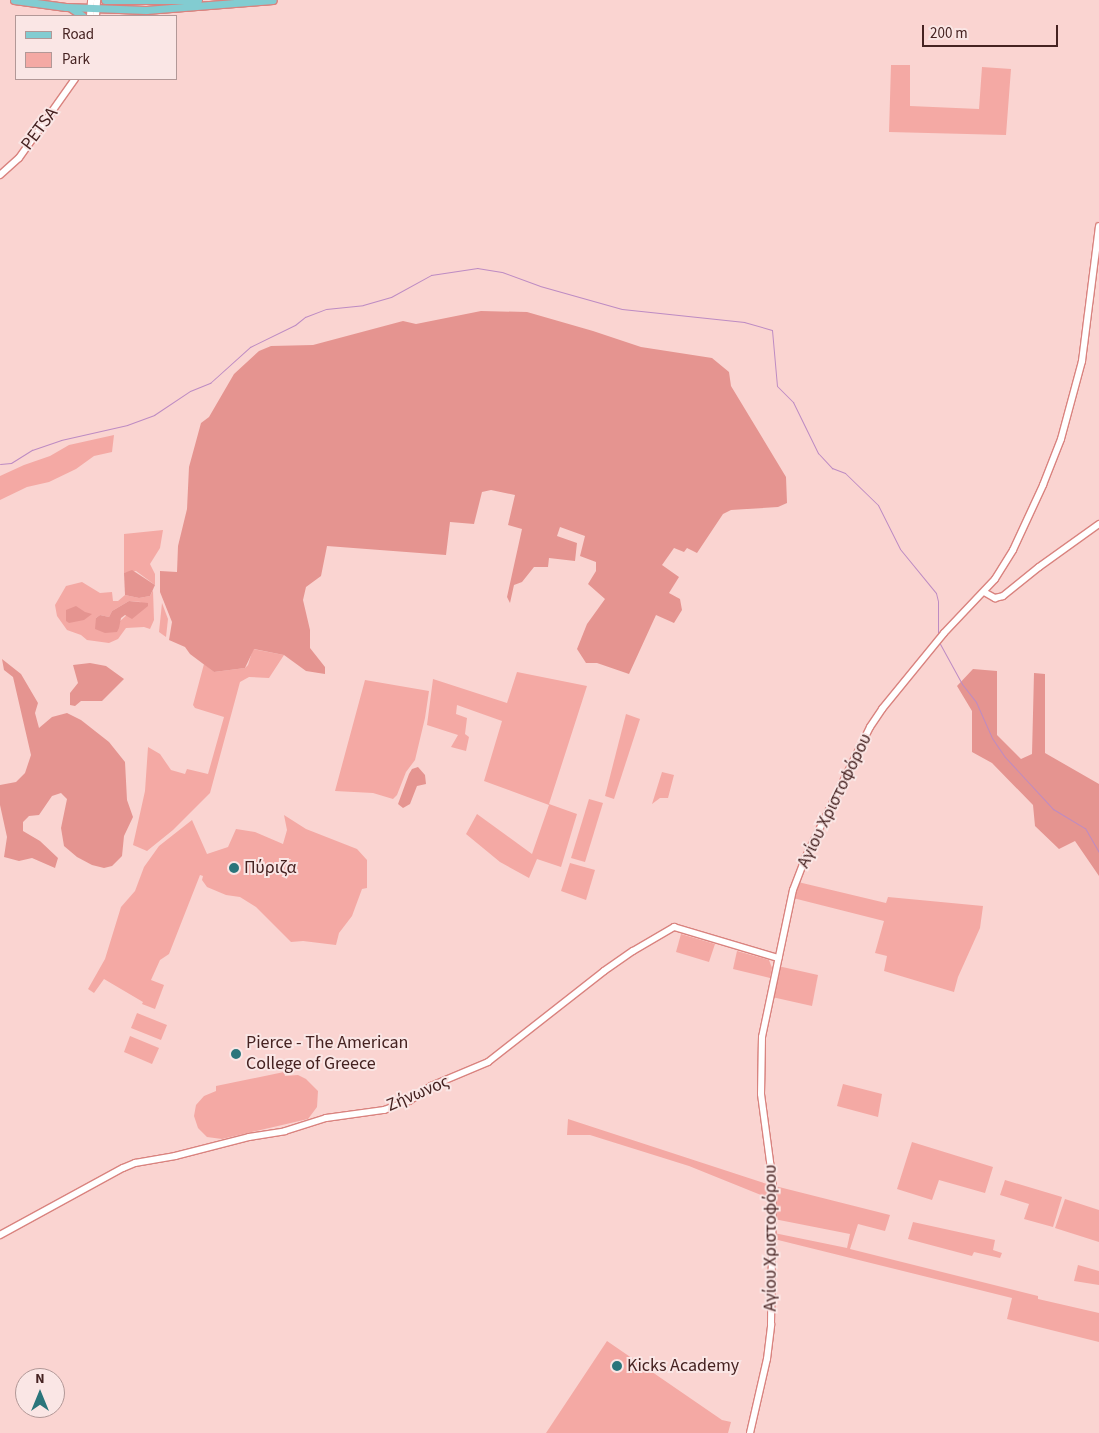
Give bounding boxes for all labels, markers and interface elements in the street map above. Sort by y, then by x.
legend [15,15,178,80]
scale bar [924,15,1060,47]
text: 200 m [930,23,968,44]
text: Road [62,24,94,45]
text: Park [62,49,90,70]
street label: PETSA [17,103,63,155]
street label: Αγίου Χριστοφόρου [793,730,877,872]
place label: Πύριζα [244,857,296,879]
marker: Πύριζα [228,862,240,874]
place label: Pierce - The American College of Greece [246,1033,408,1076]
marker: Pierce - The American College of Greece [230,1048,242,1060]
street label: Ζήνωνος [383,1071,453,1117]
street label: Αγίου Χριστοφόρου [760,1165,782,1311]
place label: Kicks Academy [627,1355,739,1377]
marker: Kicks Academy [611,1360,623,1372]
north arrow [15,1368,65,1418]
text: N [35,1369,45,1389]

